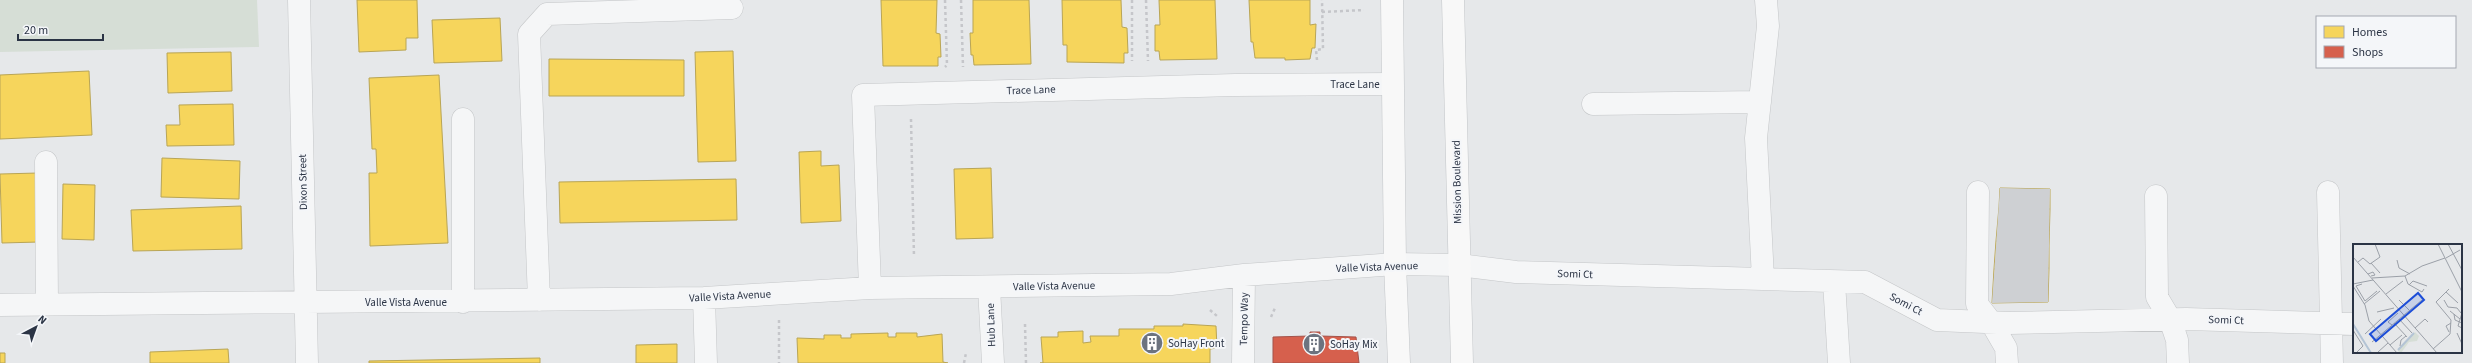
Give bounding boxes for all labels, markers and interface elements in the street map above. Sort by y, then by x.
scale bar [18,16,103,42]
legend [2316,16,2456,68]
text: 20 m [24,22,48,39]
text: Homes [2352,24,2387,41]
text: Shops [2352,44,2383,61]
street label: Trace Lane [1330,77,1380,92]
street label: Trace Lane [1006,82,1056,98]
street label: Mission Boulevard [1449,140,1465,224]
street label: Dixon Street [295,154,311,210]
inset map [2353,244,2462,353]
street label: Valle Vista Avenue [1336,258,1419,276]
street label: Somi Ct [1557,266,1593,282]
street label: Valle Vista Avenue [1013,278,1096,294]
street label: Valle Vista Avenue [689,286,772,306]
street label: Somi Ct [1887,289,1925,319]
street label: Tempo Way [1236,292,1252,346]
street label: Valle Vista Avenue [365,295,448,310]
street label: Hub Lane [983,302,999,347]
north arrow [16,307,56,347]
text: N [35,312,50,328]
street label: Somi Ct [2208,312,2244,328]
building icon: SoHay Front [1139,330,1165,356]
building icon: SoHay Mix [1301,331,1327,357]
place label: SoHay Front [1168,336,1225,351]
place label: SoHay Mix [1330,337,1378,352]

